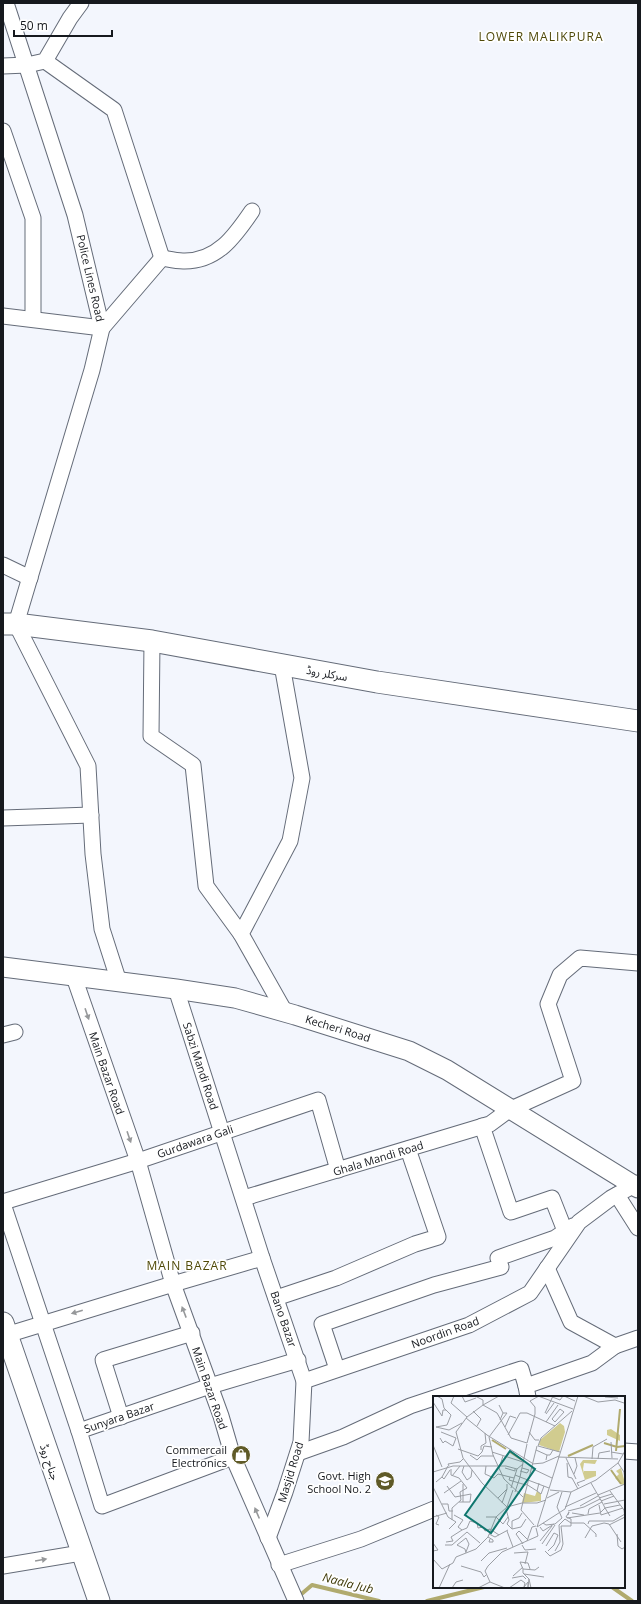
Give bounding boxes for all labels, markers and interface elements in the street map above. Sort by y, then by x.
scale bar [14,12,112,38]
text: 50 m [20,17,48,34]
district label: LOWER MALIKPURA [478,28,604,45]
street label: Police Lines Road [74,233,108,323]
street label: سرکلر روڈ [305,662,349,684]
one-way arrow [84,1008,90,1020]
street label: Kecheri Road [304,1011,372,1045]
street label: Sabzi Mandi Road [180,1020,222,1112]
street label: Main Bazar Road [86,1030,128,1116]
street label: Gurdawara Gali [155,1121,235,1161]
one-way arrow [127,1131,133,1143]
street label: Ghala Mandi Road [331,1137,425,1179]
district label: MAIN BAZAR [146,1257,228,1274]
street label: Bano Bazar [267,1289,301,1350]
one-way arrow [180,1306,186,1318]
one-way arrow [71,1309,83,1315]
street label: Noordin Road [409,1313,481,1351]
street label: Main Bazar Road [189,1345,231,1431]
inset map [433,1396,625,1588]
street label: Sunyara Bazar [82,1398,157,1436]
street label: Masjid Road [274,1440,306,1504]
street label: جناح روڈ [36,1442,63,1483]
place label: Commercail Electronics [165,1442,227,1470]
shop icon: Commercail Electronics [230,1444,252,1466]
place label: Govt. High School No. 2 [307,1468,371,1496]
school or university icon: Govt. High School No. 2 [374,1470,396,1492]
one-way arrow [253,1507,259,1519]
one-way arrow [35,1556,48,1562]
water label: Naala Jub [321,1568,375,1598]

